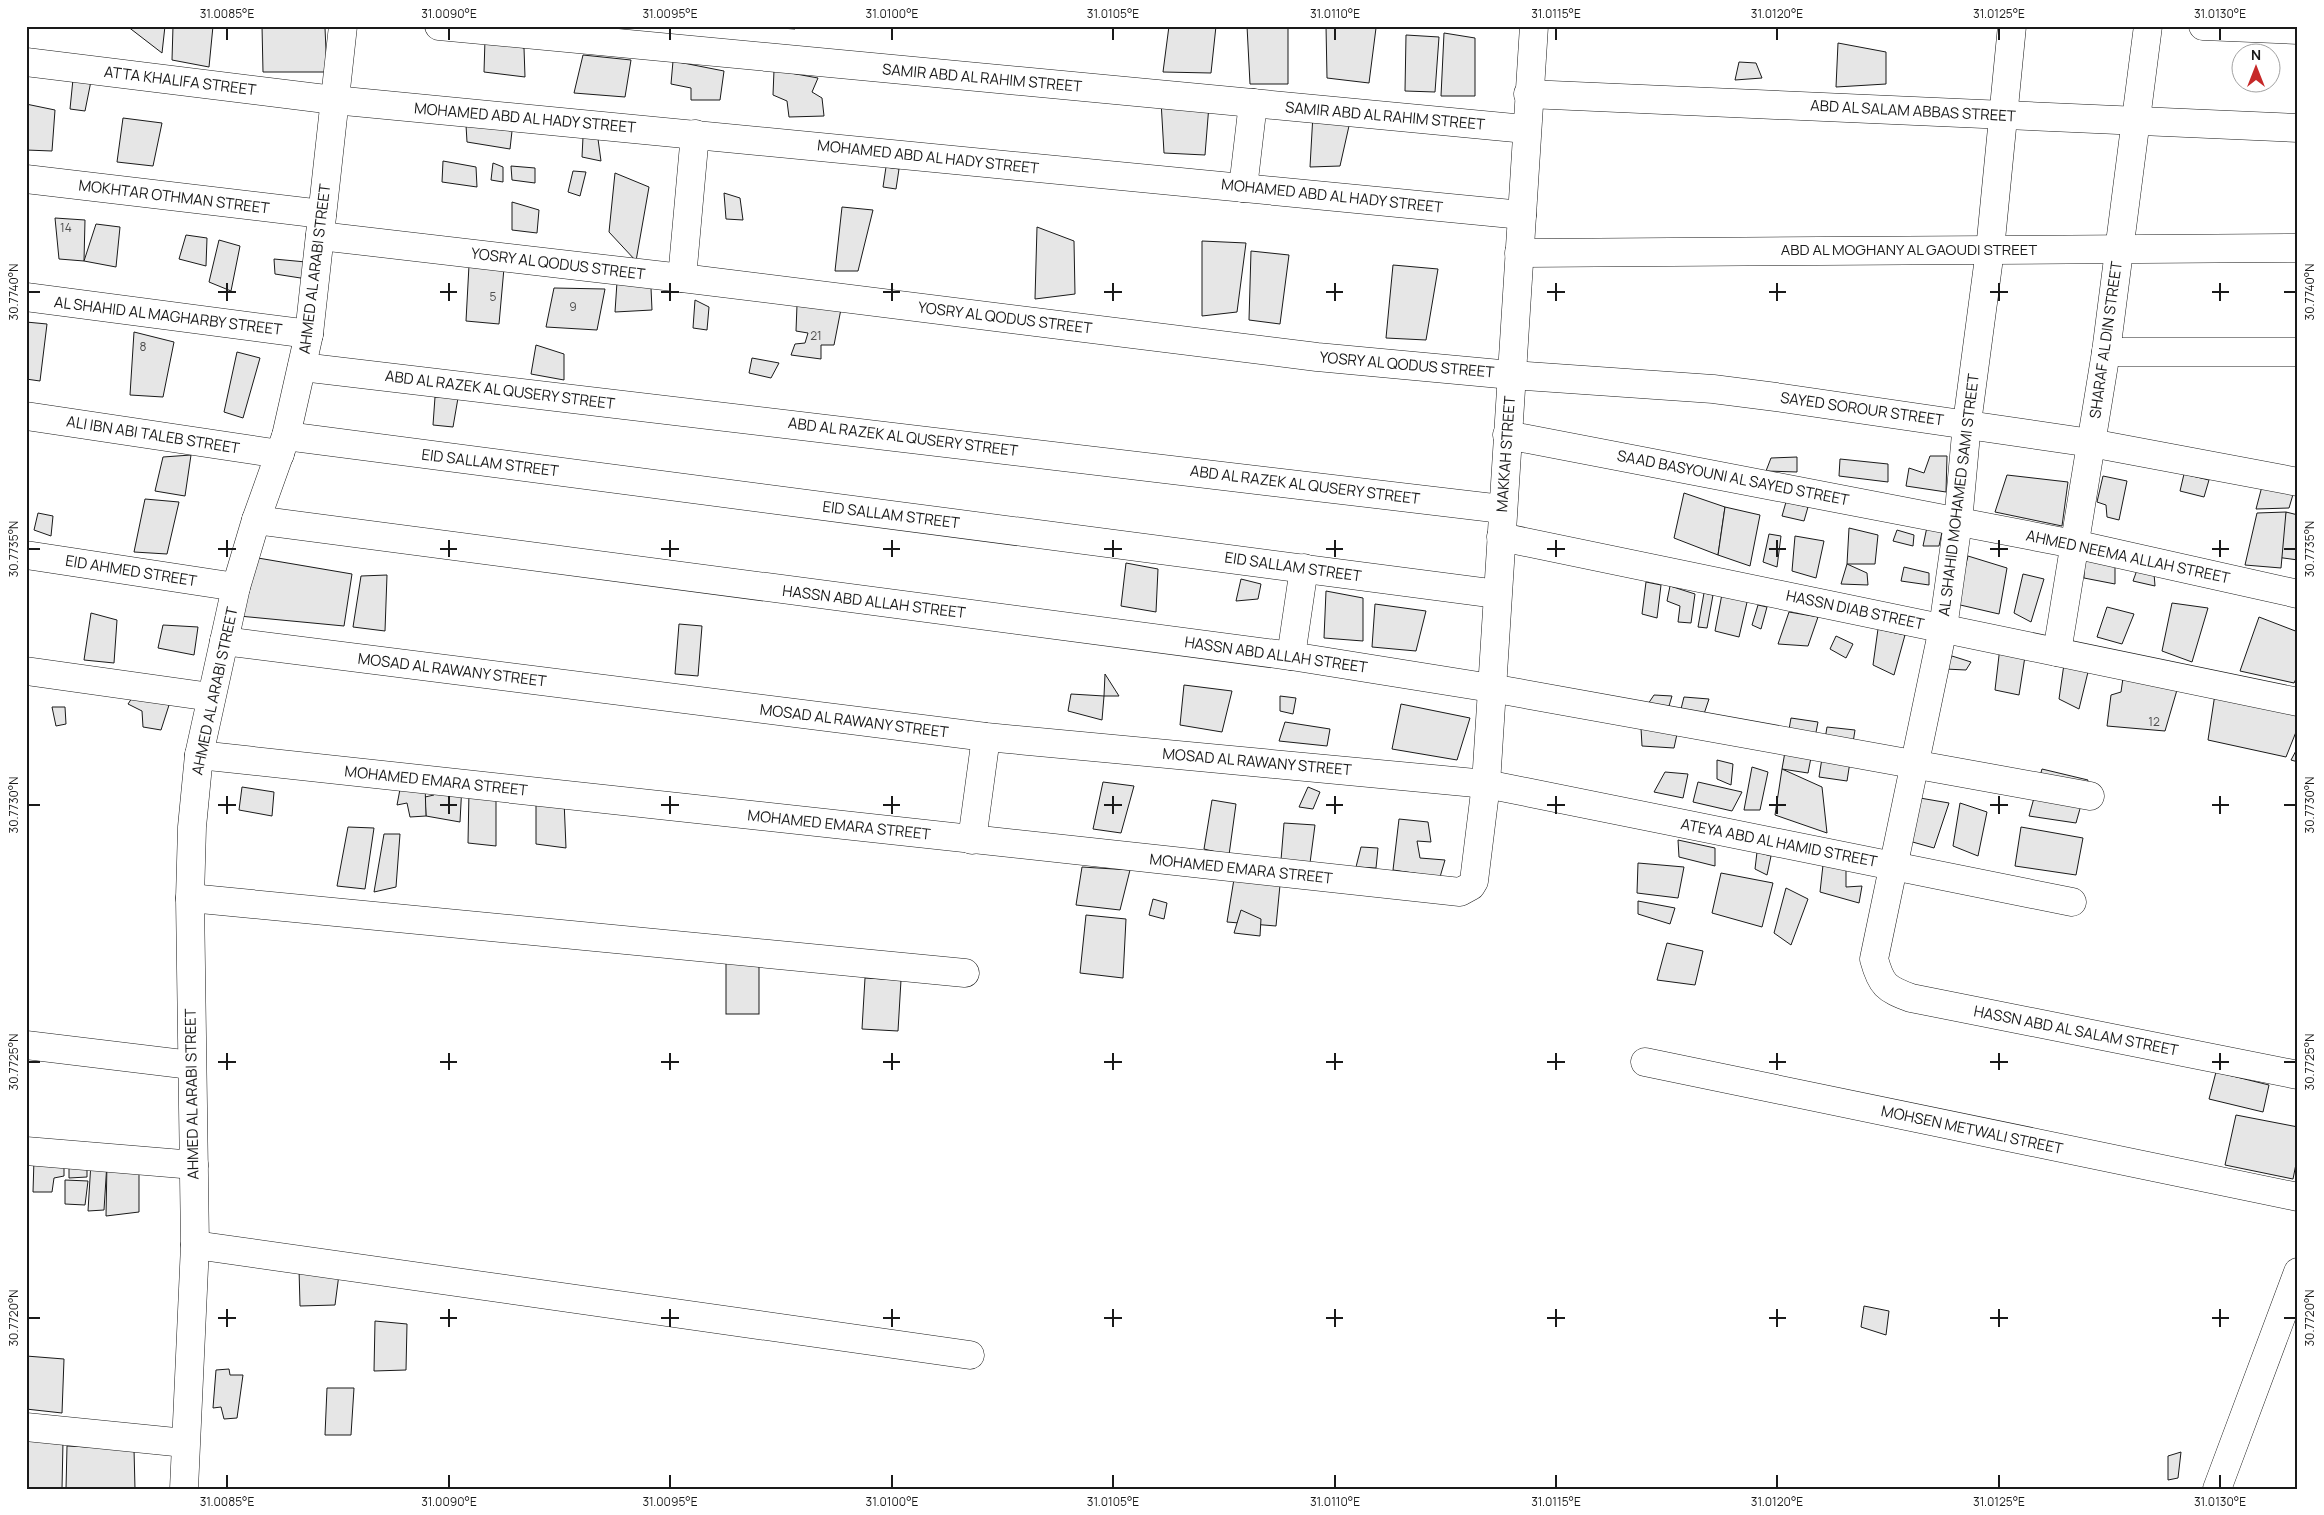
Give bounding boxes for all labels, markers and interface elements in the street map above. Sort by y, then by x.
text: 31.0085°E [200,5,254,22]
text: 31.0090°E [421,5,477,22]
text: 31.0095°E [642,5,698,22]
text: 31.0100°E [866,5,919,22]
text: 31.0105°E [1087,5,1139,22]
text: 31.0110°E [1310,5,1360,22]
text: 31.0115°E [1531,5,1581,22]
text: 31.0120°E [1751,5,1803,22]
text: 31.0125°E [1973,5,2025,22]
text: 31.0130°E [2194,5,2246,22]
north arrow [2232,42,2282,92]
text: N [2251,45,2261,64]
street label: SAMIR ABD AL RAHIM STREET [881,58,1083,97]
street label: ATTA KHALIFA STREET [103,61,257,100]
street label: ABD AL SALAM ABBAS STREET [1810,95,2016,126]
street label: SAMIR ABD AL RAHIM STREET [1284,96,1486,135]
street label: MOHAMED ABD AL HADY STREET [413,97,637,138]
street label: MOHAMED ABD AL HADY STREET [816,134,1040,179]
street label: MOHAMED ABD AL HADY STREET [1220,173,1444,218]
street label: MOKHTAR OTHMAN STREET [77,174,271,219]
street label: AHMED AL ARABI STREET [294,183,335,355]
house number: 14 [60,219,72,236]
street label: ABD AL MOGHANY AL GAOUDI STREET [1781,239,2037,260]
street label: YOSRY AL QODUS STREET [470,242,646,285]
street label: SHARAF AL DIN STREET [2084,260,2127,420]
text: 30.7740°N [5,264,22,320]
text: 30.7740°N [2301,264,2318,320]
house number: 5 [490,288,497,305]
street label: AL SHAHID AL MAGHARBY STREET [53,291,283,340]
street label: YOSRY AL QODUS STREET [917,296,1093,339]
house number: 9 [569,298,577,315]
house number: 21 [810,327,822,344]
house number: 8 [140,338,147,355]
street label: YOSRY AL QODUS STREET [1319,346,1495,383]
street label: ABD AL RAZEK AL QUSERY STREET [384,365,616,414]
street label: AL SHAHID MOHAMED SAMI STREET [1933,372,1984,617]
street label: SAYED SOROUR STREET [1779,387,1945,430]
street label: MAKKAH STREET [1491,395,1520,513]
street label: ALI IBN ABI TALEB STREET [65,410,241,459]
street label: ABD AL RAZEK AL QUSERY STREET [787,412,1019,461]
street label: EID SALLAM STREET [420,444,560,481]
street label: SAAD BASYOUNI AL SAYED STREET [1615,445,1851,510]
street label: ABD AL RAZEK AL QUSERY STREET [1189,460,1421,509]
street label: EID SALLAM STREET [821,496,961,533]
text: 30.7735°N [5,521,22,577]
text: 30.7735°N [2301,521,2318,577]
street label: AHMED NEEMA ALLAH STREET [2024,525,2232,588]
street label: EID SALLAM STREET [1223,547,1363,587]
street label: EID AHMED STREET [64,550,198,591]
street label: HASSN ABD ALLAH STREET [781,580,967,623]
street label: HASSN DIAB STREET [1784,585,1926,634]
street label: AHMED AL ARABI STREET [186,605,243,777]
street label: HASSN ABD ALLAH STREET [1183,631,1369,678]
street label: MOSAD AL RAWANY STREET [357,648,548,691]
street label: MOSAD AL RAWANY STREET [759,699,950,742]
house number: 12 [2148,713,2160,730]
street label: MOSAD AL RAWANY STREET [1162,743,1353,780]
street label: MOHAMED EMARA STREET [344,760,529,801]
text: 30.7730°N [5,777,22,833]
text: 30.7730°N [2301,777,2318,833]
street label: MOHAMED EMARA STREET [747,804,932,845]
street label: ATEYA ABD AL HAMID STREET [1679,813,1879,872]
street label: MOHAMED EMARA STREET [1149,848,1334,889]
street label: HASSN ABD AL SALAM STREET [1972,1000,2180,1061]
street label: AHMED AL ARABI STREET [180,1008,203,1180]
text: 30.7725°N [5,1034,22,1090]
text: 30.7725°N [2301,1034,2318,1090]
street label: MOHSEN METWALI STREET [1879,1100,2065,1159]
text: 30.7720°N [5,1289,22,1347]
text: 30.7720°N [2301,1289,2318,1347]
text: 31.0085°E [200,1493,254,1510]
text: 31.0090°E [421,1493,477,1510]
text: 31.0095°E [642,1493,698,1510]
text: 31.0100°E [866,1493,919,1510]
text: 31.0105°E [1087,1493,1139,1510]
text: 31.0110°E [1310,1493,1360,1510]
text: 31.0115°E [1531,1493,1581,1510]
text: 31.0120°E [1751,1493,1803,1510]
text: 31.0125°E [1973,1493,2025,1510]
text: 31.0130°E [2194,1493,2246,1510]

